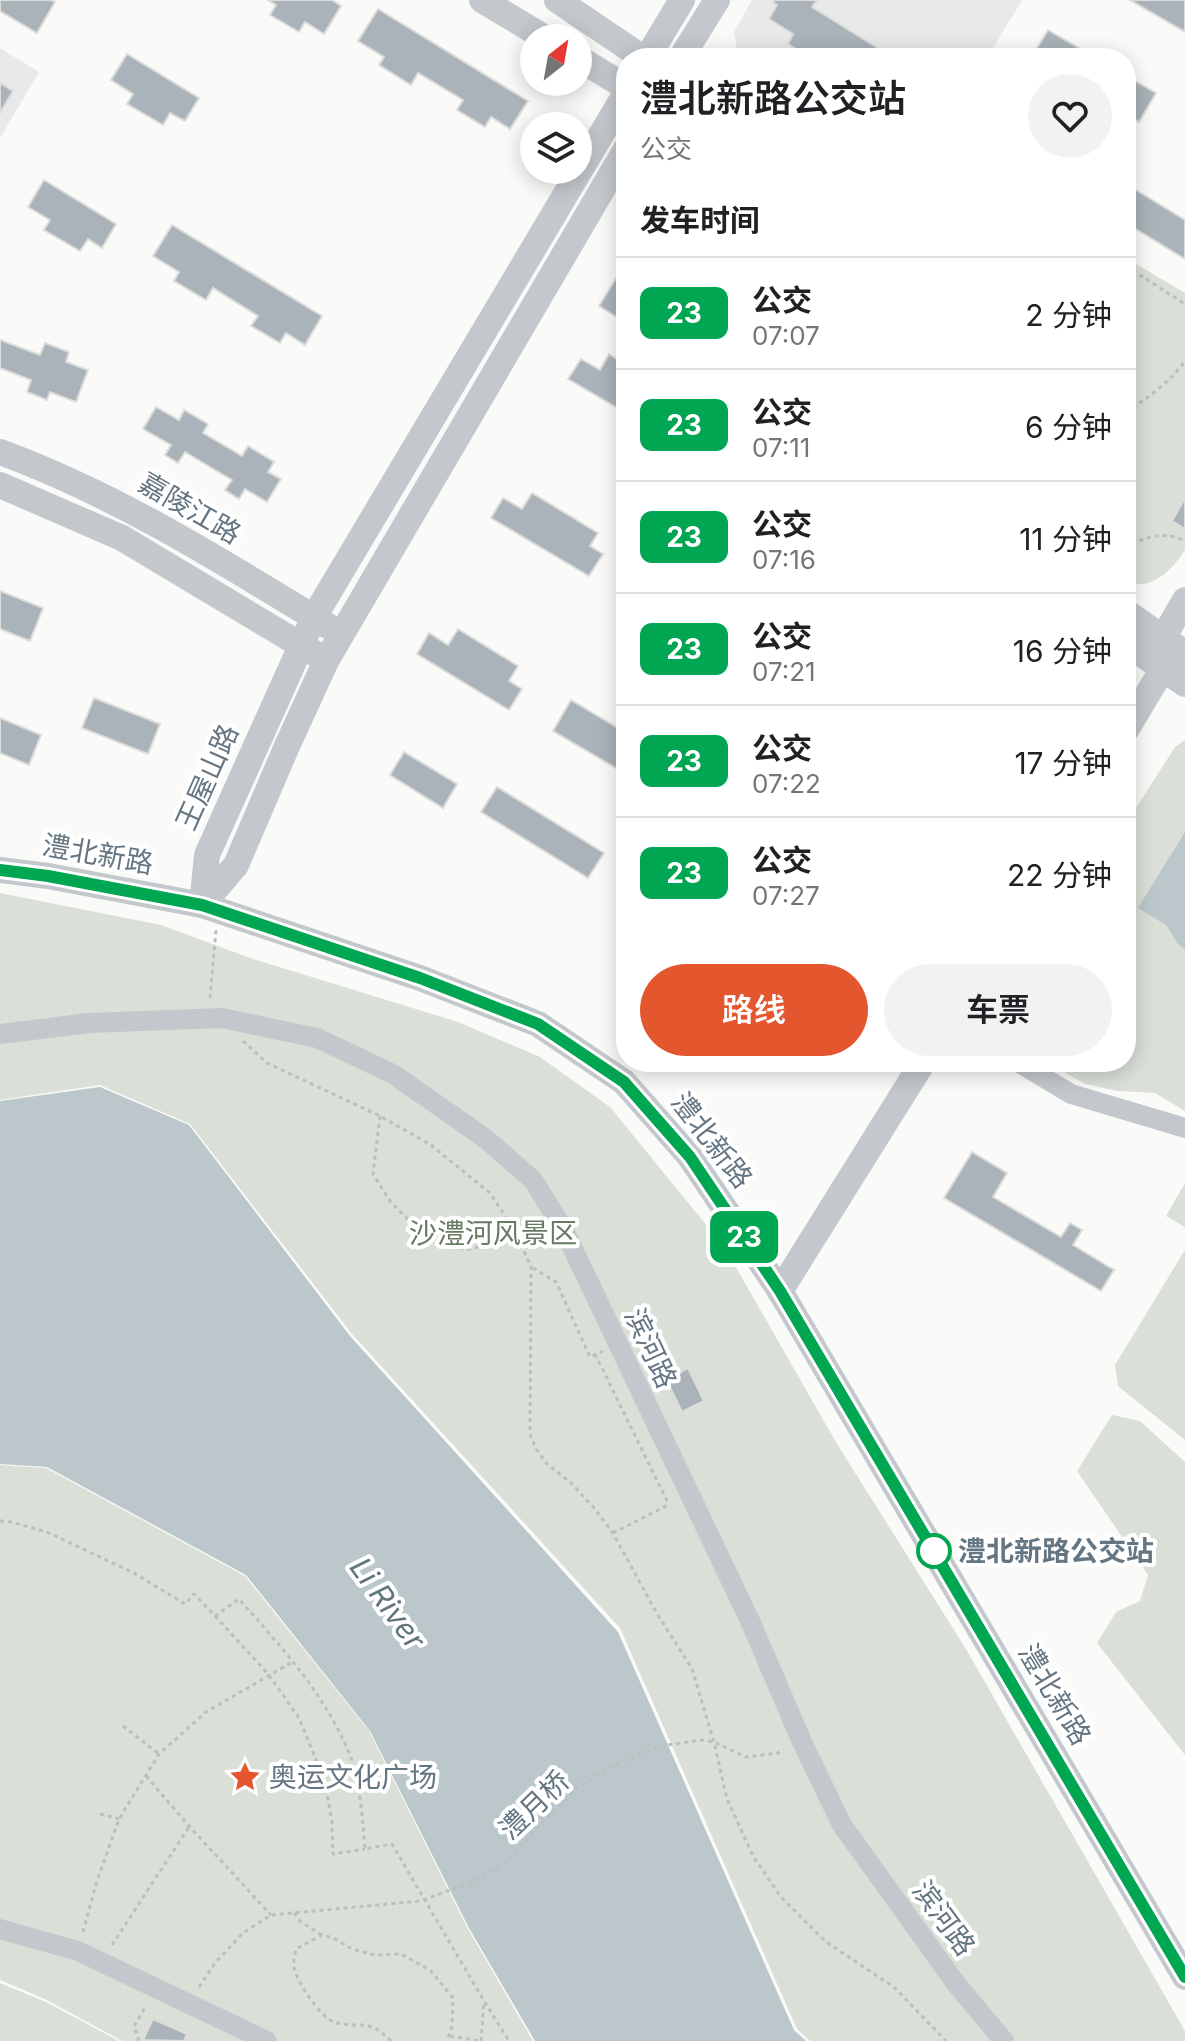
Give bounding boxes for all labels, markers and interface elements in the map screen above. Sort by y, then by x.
north arrow [520,24,592,96]
map controls [520,24,592,184]
button: heart [1028,74,1112,158]
text: 澧北新路公交站 [640,75,906,121]
button: layers [520,112,592,184]
text: 公交 [640,133,692,164]
text: 发车时间 [640,202,760,238]
text: 公交 [752,282,812,318]
text: 23 [666,296,702,330]
text: 2 分钟 [1025,297,1112,333]
text: 07:07 [752,320,820,351]
text: 公交 [752,394,812,430]
text: 23 [666,408,702,442]
text: 6 分钟 [1025,409,1112,445]
text: 07:11 [752,432,810,463]
street label: 嘉陵江路 [133,465,247,551]
text: 公交 [752,506,812,542]
text: 23 [666,520,702,554]
text: 11 分钟 [1019,521,1112,557]
text: 07:16 [752,544,816,575]
text: 公交 [752,618,812,654]
text: 23 [666,632,702,666]
text: 16 分钟 [1013,633,1112,669]
text: 07:21 [752,656,816,687]
street label: 王屋山路 [169,719,245,835]
text: 公交 [752,730,812,766]
text: 23 [666,744,702,778]
text: 17 分钟 [1014,745,1112,781]
text: 07:22 [752,768,821,799]
street label: 澧北新路 [40,828,156,880]
text: 公交 [752,842,812,878]
text: 23 [666,856,702,890]
text: 22 分钟 [1007,857,1112,893]
text: 07:27 [752,880,820,911]
button: 路线 [640,964,868,1056]
button: 车票 [884,964,1112,1056]
street label: 澧北新路 [664,1085,760,1195]
line badge: 23 [708,1211,780,1263]
park label: 沙澧河风景区 [409,1216,577,1250]
text: 23 [726,1220,762,1254]
street label: 滨河路 [618,1303,684,1393]
marker: 澧北新路公交站 [917,1534,951,1568]
place label: 澧北新路公交站 [958,1534,1154,1568]
water label: Li River [343,1550,434,1656]
street label: 澧北新路 [1012,1637,1098,1751]
place icon: 奥运文化广场 [228,1760,262,1794]
place label: 奥运文化广场 [269,1760,437,1794]
street label: 澧月桥 [492,1764,576,1846]
street label: 滨河路 [906,1874,982,1962]

